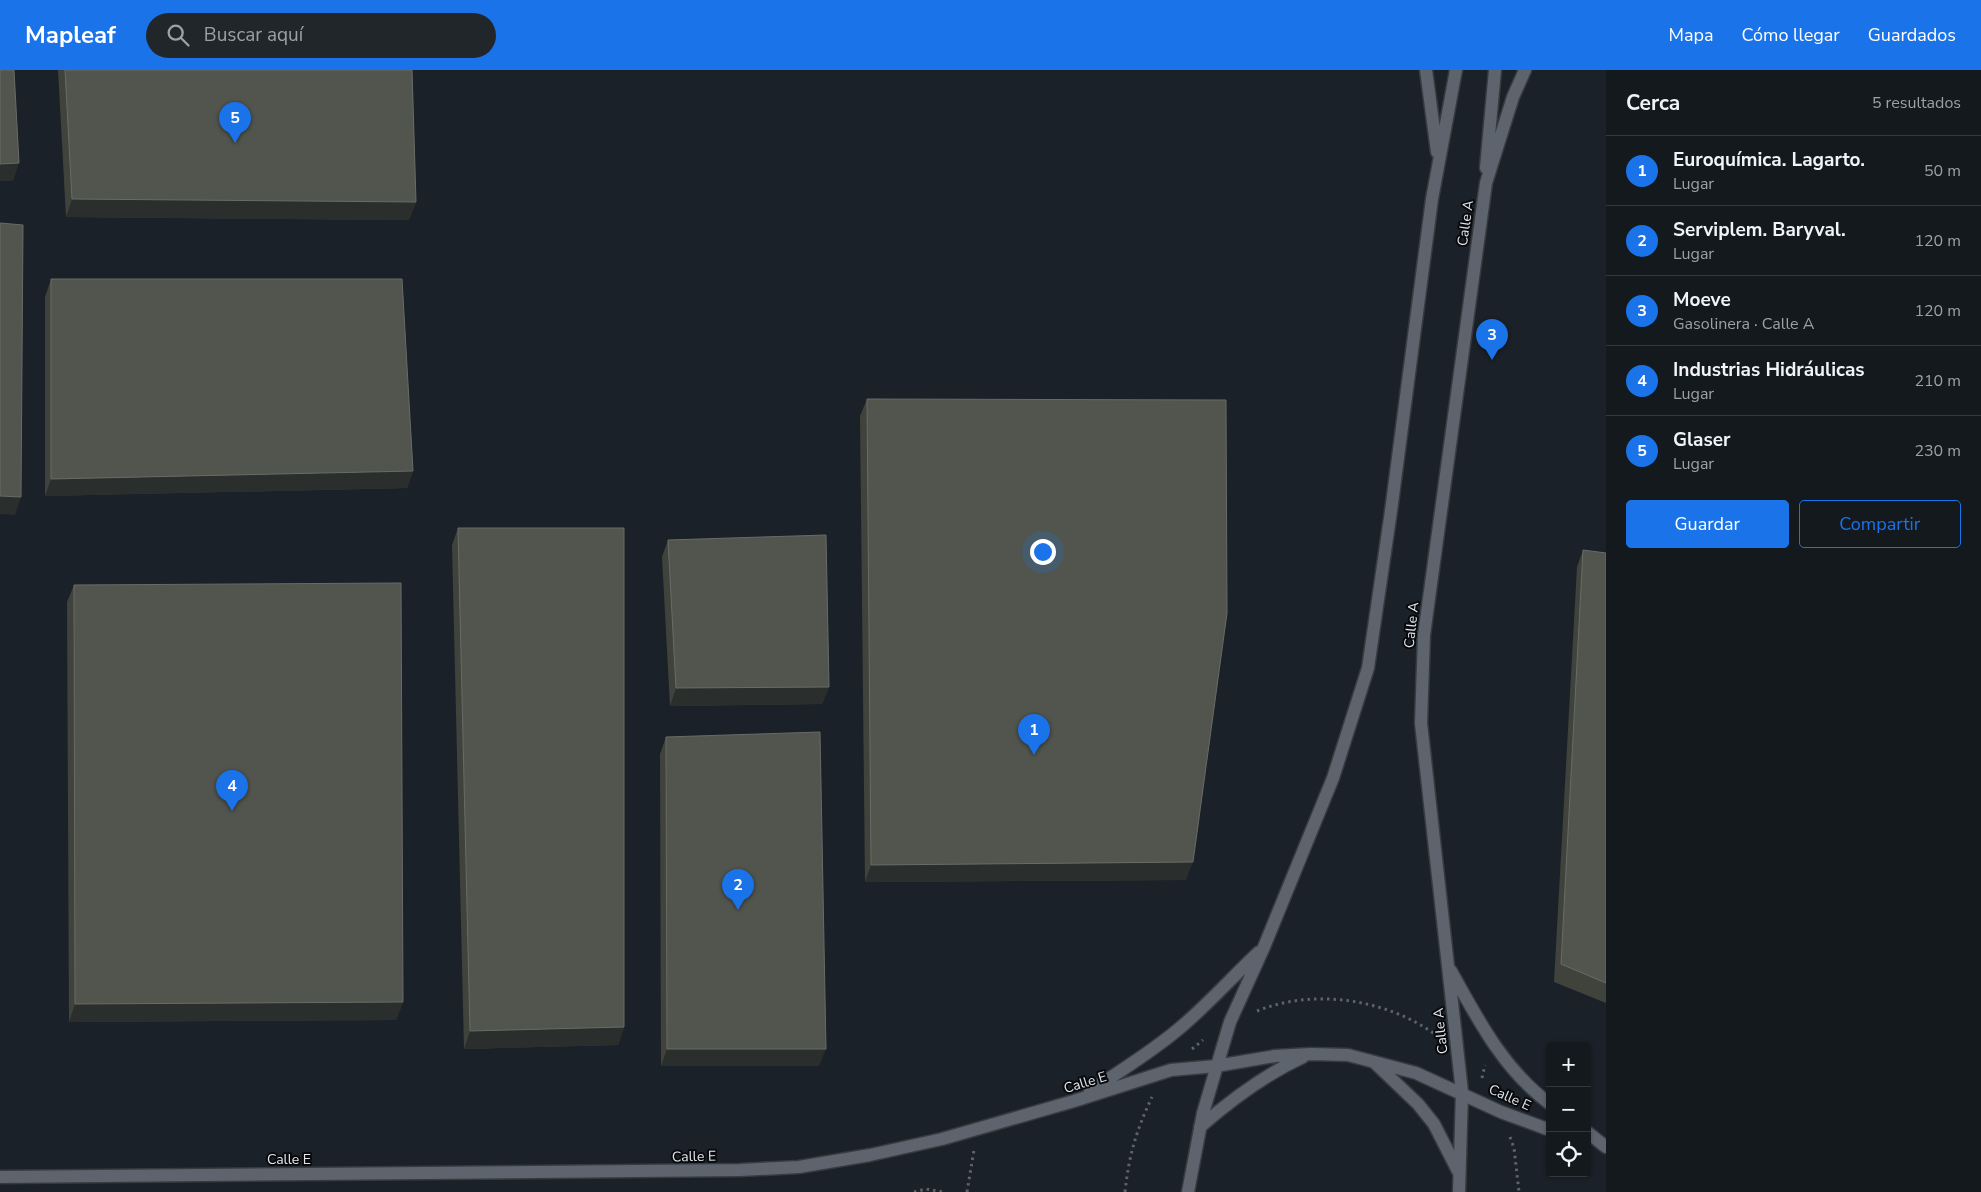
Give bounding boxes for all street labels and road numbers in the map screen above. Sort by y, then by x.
street label: Calle A [1453,199,1478,247]
street label: Calle A [1400,601,1423,649]
street label: Calle A [1429,1007,1452,1055]
street label: Calle E [1061,1067,1109,1098]
street label: Calle E [1486,1080,1534,1115]
street label: Calle E [672,1147,716,1166]
street label: Calle E [267,1150,311,1169]

